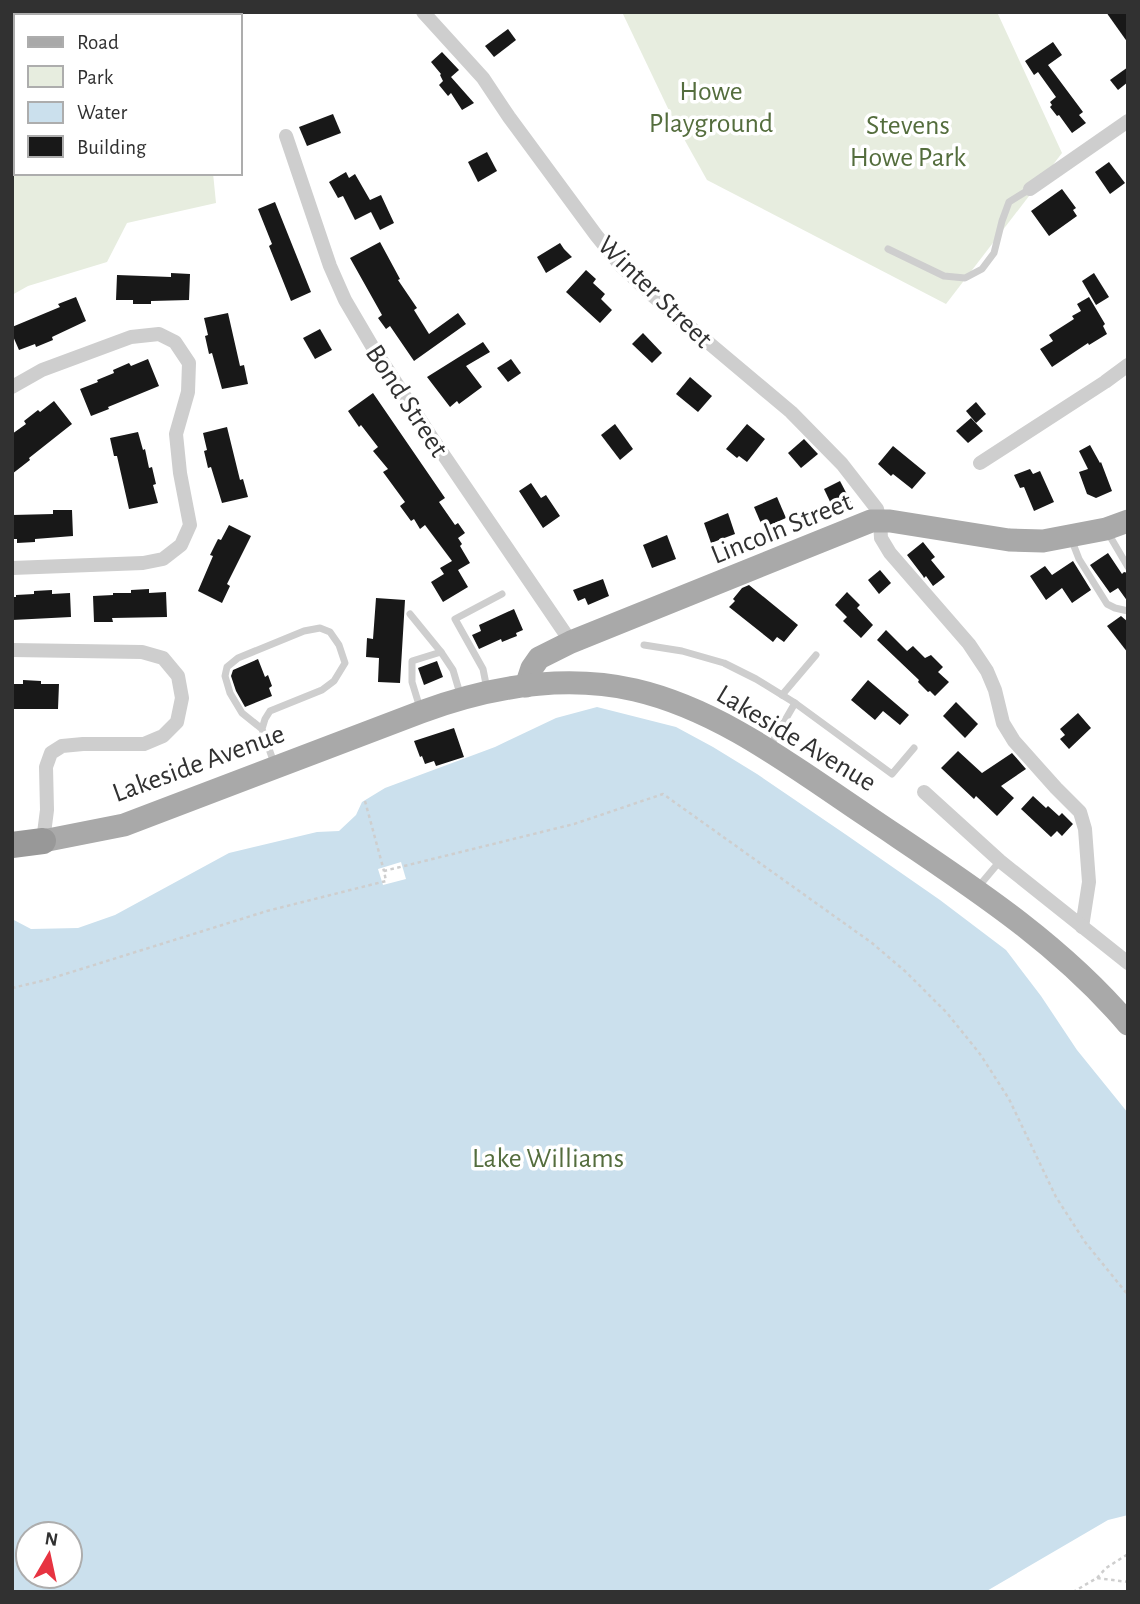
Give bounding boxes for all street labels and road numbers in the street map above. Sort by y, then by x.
street label: Winter Street [592,231,717,354]
street label: Bond Street [360,340,453,462]
street label: Lincoln Street [707,488,856,570]
street label: Lakeside Avenue [711,680,881,797]
street label: Lakeside Avenue [109,720,288,808]

